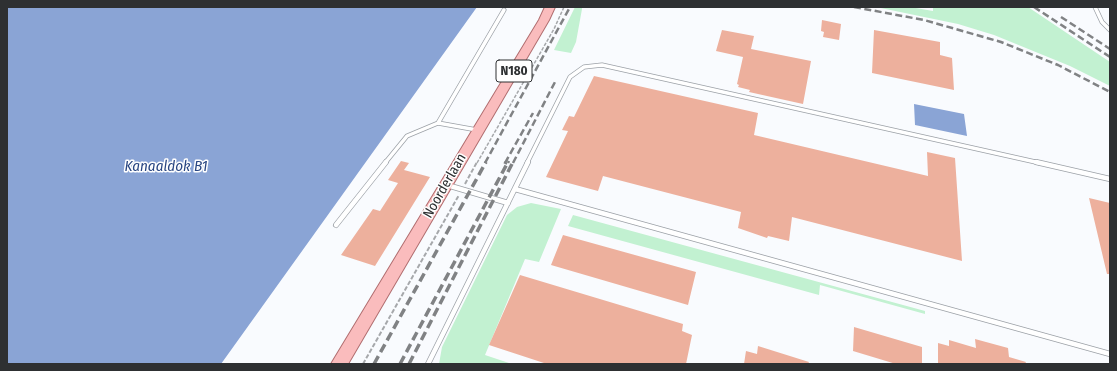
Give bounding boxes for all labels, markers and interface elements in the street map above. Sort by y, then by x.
road number: N180 [496,60,532,82]
street label: Noorderlaan [420,151,470,221]
water label: Kanaaldok B1 [124,158,208,176]

